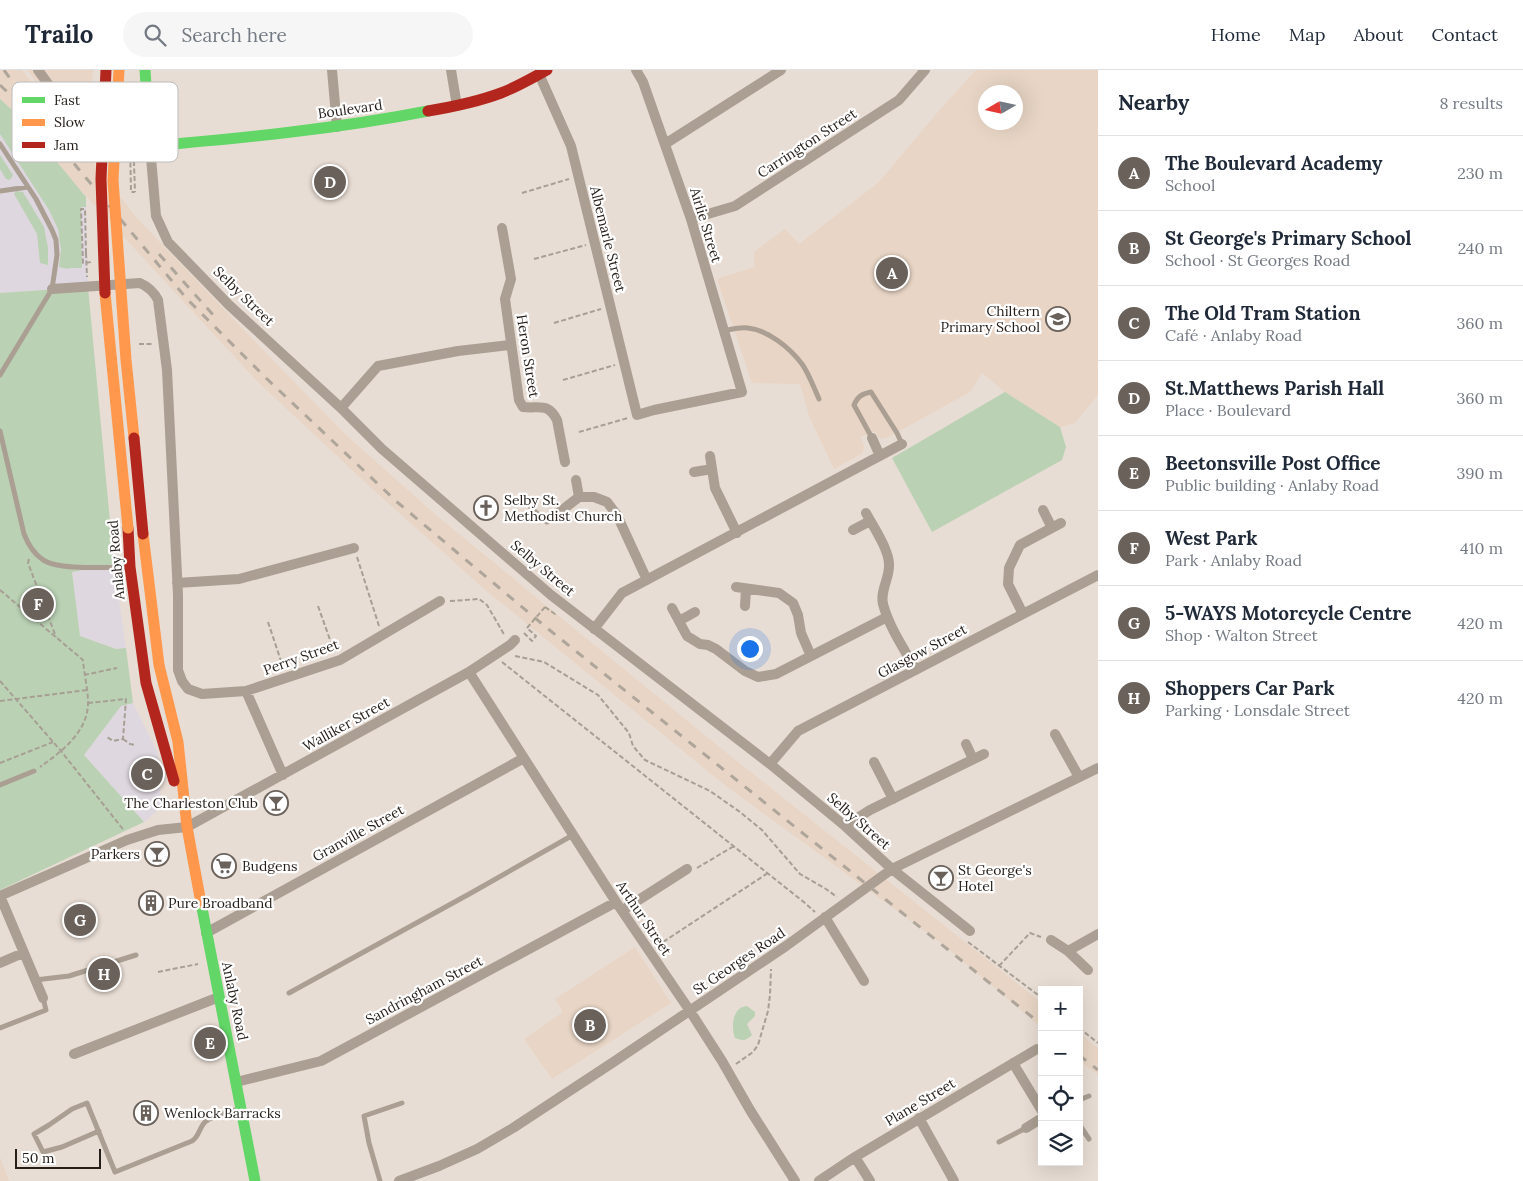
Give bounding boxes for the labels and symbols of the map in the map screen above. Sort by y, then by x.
legend [12,82,178,162]
north arrow [978,85,1023,130]
text: Fast [54,91,81,109]
street label: Boulevard [317,96,383,122]
street label: Carrington Street [754,104,861,182]
text: Slow [54,113,86,131]
text: Jam [53,136,79,154]
pin: D [314,163,346,201]
street label: Albemarle Street [586,183,630,295]
street label: Airlie Street [686,184,726,265]
pin: A [876,254,908,292]
street label: Selby Street [210,262,279,330]
place label: Chiltern Primary School [940,302,1040,336]
school or university icon: Chiltern Primary School [1045,306,1071,332]
street label: Heron Street [513,313,544,400]
place label: Selby St. Methodist Church [504,491,622,525]
church icon: Selby St. Methodist Church [473,495,499,521]
street label: Anlaby Road [104,519,129,602]
street label: Selby Street [507,536,579,600]
pin: F [22,585,54,623]
street label: Glasgow Street [874,620,970,682]
street label: Perry Street [261,635,342,679]
your location [737,636,763,662]
street label: Walliker Street [299,692,393,755]
pin: C [131,755,163,793]
street label: Selby Street [824,789,895,854]
bar icon: The Charleston Club [263,790,289,816]
place label: The Charleston Club [124,794,258,812]
street label: Granville Street [309,800,407,866]
bar icon: Parkers [144,841,170,867]
place label: Parkers [91,845,140,863]
supermarket icon: Budgens [211,853,237,879]
place label: Budgens [242,857,298,875]
place label: St George's Hotel [958,861,1032,895]
bar icon: St George's Hotel [928,865,954,891]
street label: Arthur Street [612,876,676,959]
building icon: Pure Broadband [138,890,164,916]
place label: Pure Broadband [168,894,273,912]
pin: G [64,901,96,939]
street label: St Georges Road [690,924,788,998]
street label: Sandringham Street [362,951,486,1028]
pin: H [88,955,120,993]
street label: Anlaby Road [218,959,252,1042]
pin: B [574,1006,606,1044]
pin: E [194,1024,226,1062]
street label: Plane Street [882,1074,959,1130]
building icon: Wenlock Barracks [133,1100,159,1126]
place label: Wenlock Barracks [164,1104,281,1122]
scale bar [15,1146,101,1169]

